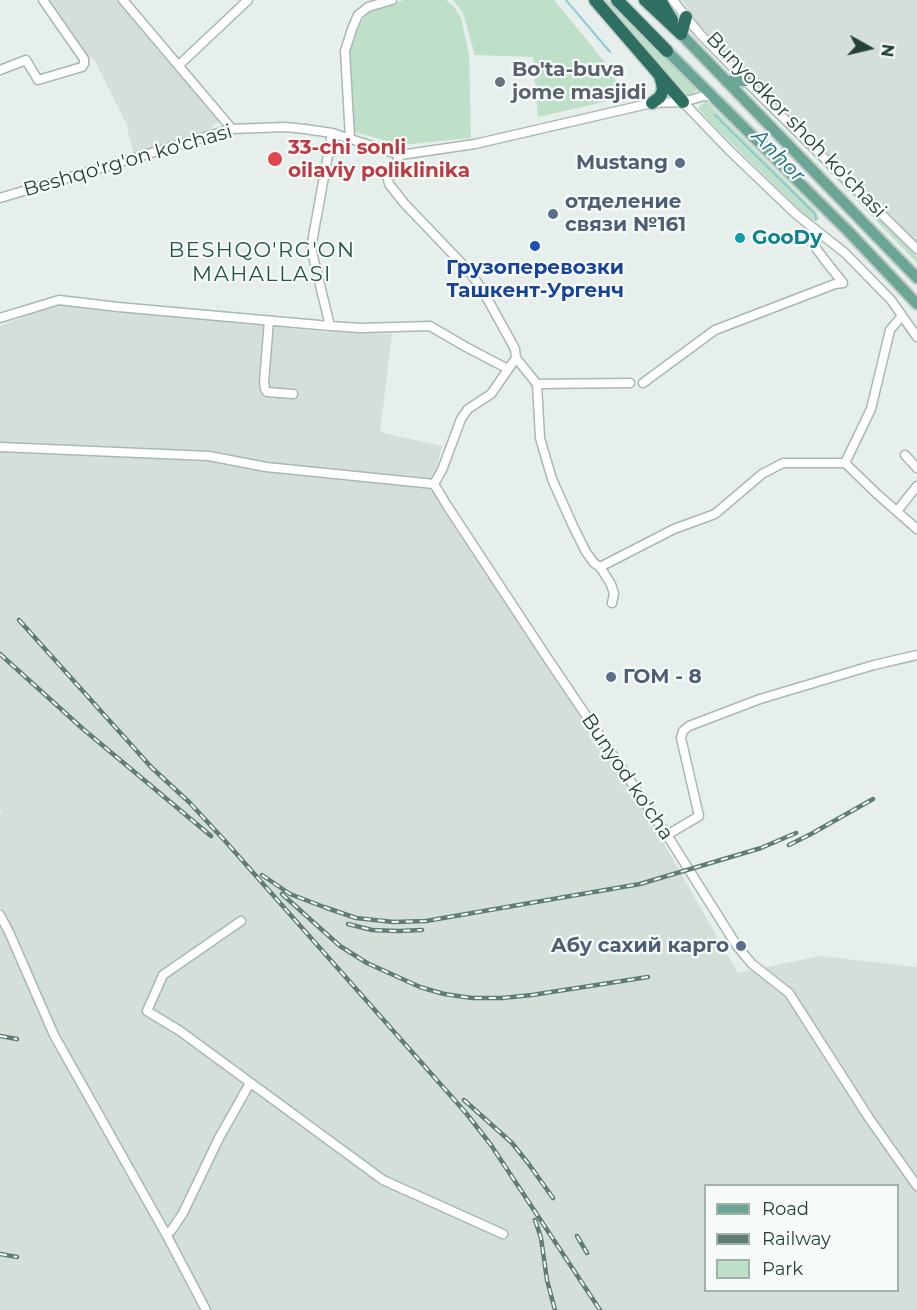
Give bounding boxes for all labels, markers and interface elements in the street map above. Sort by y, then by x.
north arrow [839,18,899,78]
street label: Bunyodkor shoh ko'chasi [701,27,891,223]
text: N [877,43,898,58]
place label: Bo'ta-buva jome masjidi [512,58,647,105]
marker: Bo'ta-buva jome masjidi [493,75,507,89]
street label: Beshqo'rg'on ko'chasi [21,120,235,202]
water label: Anhor [746,124,810,188]
place label: 33-chi sonli oilaviy poliklinika [288,136,470,183]
marker: 33-chi sonli oilaviy poliklinika [266,150,284,168]
place label: Mustang [576,151,668,175]
marker: Mustang [673,156,687,170]
place label: отделение связи №161 [565,190,686,237]
marker: отделение связи №161 [546,207,560,221]
place label: GooDy [752,226,822,250]
marker: GooDy [733,231,747,245]
district label: BESHQO'RG'ON MAHALLASI [169,238,355,288]
marker: Грузоперевозки Ташкент-Ургенч [528,239,542,253]
place label: Грузоперевозки Ташкент-Ургенч [446,256,624,303]
place label: ГОМ - 8 [623,665,702,689]
marker: ГОМ - 8 [604,670,618,684]
street label: Bunyod ko'cha [576,709,678,845]
place label: Абу сахий карго [551,934,729,958]
marker: Абу сахий карго [734,939,748,953]
legend [704,1184,899,1292]
text: Road [762,1198,809,1220]
text: Railway [762,1228,831,1250]
text: Park [762,1258,803,1280]

